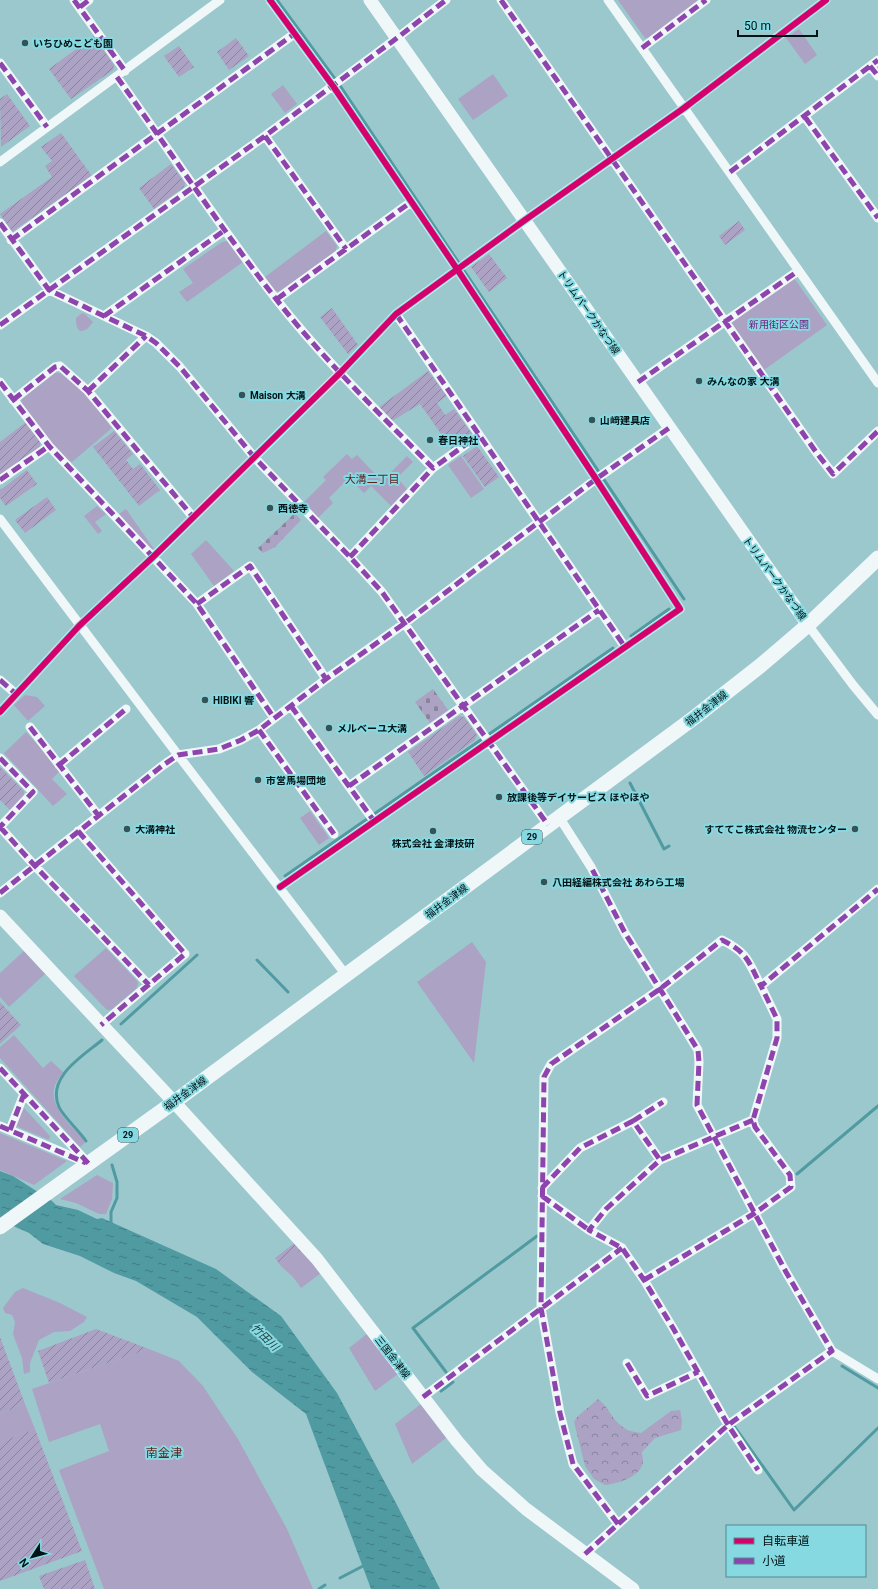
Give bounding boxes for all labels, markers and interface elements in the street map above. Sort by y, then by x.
scale bar [738,12,817,38]
text: 50 m [744,19,771,33]
marker: いちひめこども園 [20,38,30,48]
place label: いちひめこども園 [33,38,113,49]
street label: トリムパークかなづ線 [555,268,622,356]
park label: 新用街区公園 [749,319,809,330]
marker: みんなの家 大溝 [694,376,704,386]
place label: みんなの家 大溝 [707,376,780,387]
marker: Maison 大溝 [237,390,247,400]
place label: Maison 大溝 [250,390,306,401]
marker: 山﨑建具店 [587,415,597,425]
place label: 山﨑建具店 [600,415,650,426]
marker: 春日神社 [425,435,435,445]
place label: 春日神社 [438,435,479,446]
district label: 大溝二丁目 [345,473,400,486]
marker: 西徳寺 [265,503,275,513]
place label: 西徳寺 [278,503,308,514]
street label: トリムパークかなづ線 [741,535,808,622]
street label: 福井金津線 [683,689,729,728]
marker: HIBIKI 響 [200,695,210,705]
place label: HIBIKI 響 [213,695,254,706]
marker: メルベーユ大溝 [324,723,334,733]
place label: メルベーユ大溝 [337,723,407,734]
marker: 市営馬場団地 [253,775,263,785]
place label: 市営馬場団地 [266,775,326,786]
marker: 放課後等デイサービス ほやほや [494,792,504,802]
place label: 放課後等デイサービス ほやほや [507,792,650,803]
marker: 大溝神社 [122,824,132,834]
place label: 大溝神社 [135,824,176,835]
place label: すててこ株式会社 物流センター [704,824,847,835]
marker: すててこ株式会社 物流センター [850,824,860,834]
marker: 株式会社 金津技研 [428,826,438,836]
road number: 29 [522,830,542,844]
place label: 株式会社 金津技研 [392,838,474,849]
marker: 八田経編株式会社 あわら工場 [539,877,549,887]
place label: 八田経編株式会社 あわら工場 [552,877,685,888]
street label: 福井金津線 [423,882,470,921]
street label: 福井金津線 [162,1074,209,1113]
road number: 29 [118,1128,138,1142]
water label: 竹田川 [248,1321,282,1354]
street label: 三国金津線 [373,1334,412,1380]
district label: 南金津 [146,1446,182,1460]
legend [726,1525,866,1577]
text: 自転車道 [762,1534,810,1548]
north arrow [12,1537,52,1577]
text: 小道 [762,1554,786,1568]
text: N [17,1555,32,1570]

